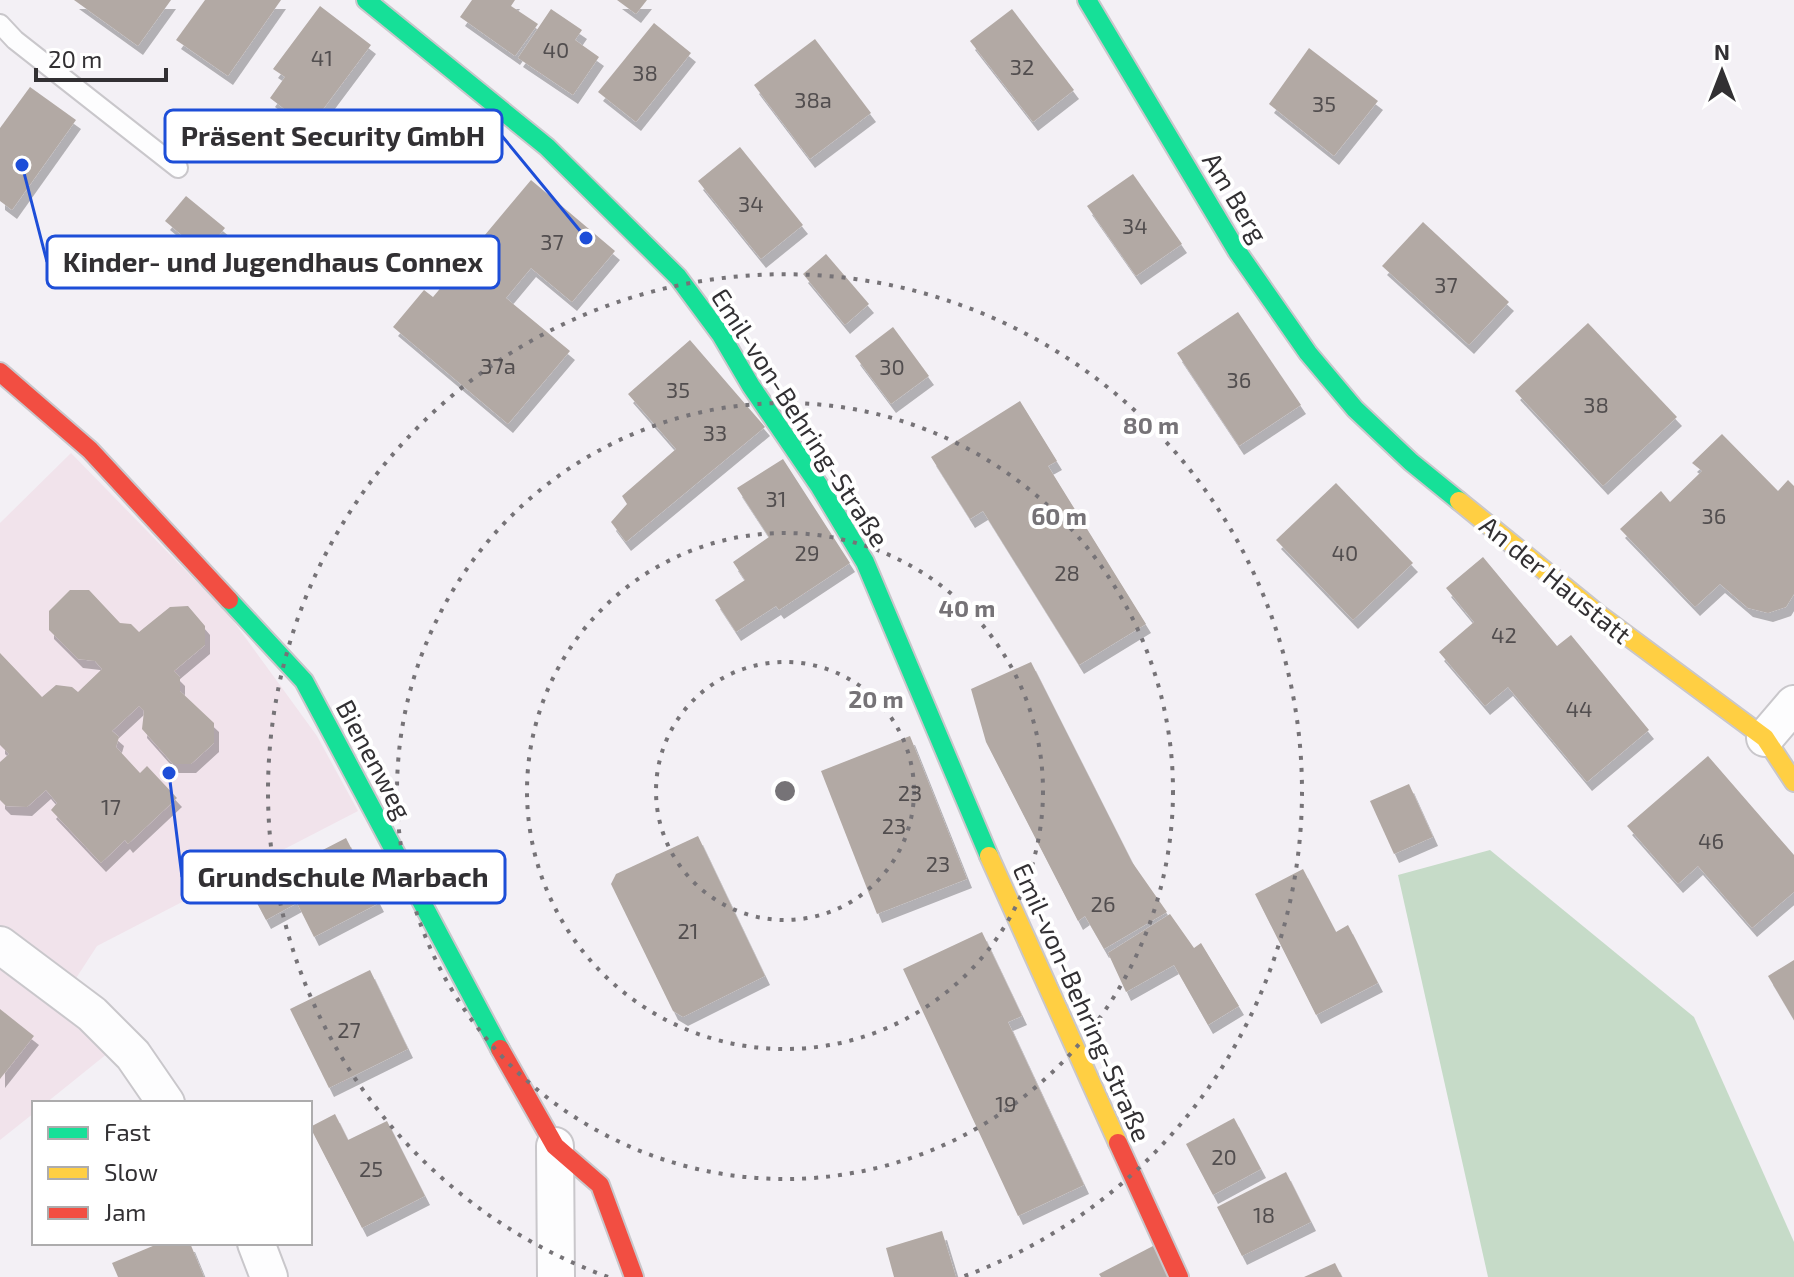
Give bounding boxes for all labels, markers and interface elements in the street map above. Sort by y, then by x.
scale bar [36,32,166,82]
north arrow [1682,32,1762,112]
house number: 40 [543,36,569,62]
text: N [1714,38,1730,64]
text: 20 m [48,44,102,73]
house number: 41 [311,44,333,70]
house number: 32 [1010,53,1034,79]
house number: 38 [632,59,658,85]
house number: 38a [794,86,832,112]
house number: 35 [1312,90,1336,116]
callout: Präsent Security GmbH [165,110,502,162]
text: Präsent Security GmbH [181,118,485,152]
street label: Am Berg [1197,146,1275,248]
house number: 34 [738,190,764,216]
house number: 34 [1122,212,1148,238]
house number: 37 [540,228,564,254]
callout: Kinder- und Jugendhaus Connex [47,236,499,288]
text: Kinder- und Jugendhaus Connex [63,244,483,278]
house number: 37 [1434,271,1458,297]
street label: Emil-von-Behring-Straße [706,282,896,552]
house number: 37a [480,352,516,378]
house number: 30 [879,353,905,379]
house number: 36 [1227,366,1251,392]
house number: 35 [666,376,690,402]
house number: 38 [1583,391,1609,417]
text: 80 m [1123,410,1179,439]
house number: 33 [703,419,727,445]
house number: 31 [766,485,787,511]
text: 60 m [1031,501,1087,530]
house number: 36 [1702,502,1726,528]
street label: An der Haustatt [1474,509,1638,649]
house number: 29 [795,539,819,565]
house number: 40 [1332,539,1358,565]
house number: 28 [1054,559,1080,585]
text: 40 m [939,593,995,622]
house number: 42 [1491,621,1517,647]
text: 20 m [848,684,904,713]
street label: Bienenweg [331,694,419,824]
house number: 44 [1565,695,1593,721]
centre of rings [771,777,799,805]
house number: 23 [898,779,922,805]
house number: 17 [101,793,121,819]
house number: 23 [882,812,906,838]
house number: 46 [1698,827,1724,853]
house number: 23 [926,850,950,876]
callout: Grundschule Marbach [182,851,505,903]
street label: Emil-von-Behring-Straße [1008,858,1158,1146]
text: Grundschule Marbach [197,859,489,893]
house number: 26 [1091,890,1115,916]
house number: 21 [677,917,699,943]
house number: 27 [337,1016,361,1042]
house number: 19 [995,1090,1017,1116]
legend [32,1101,312,1245]
text: Fast [104,1117,151,1146]
house number: 20 [1211,1143,1237,1169]
house number: 25 [359,1155,383,1181]
text: Slow [104,1157,158,1186]
text: Jam [104,1197,146,1226]
house number: 18 [1253,1201,1275,1227]

